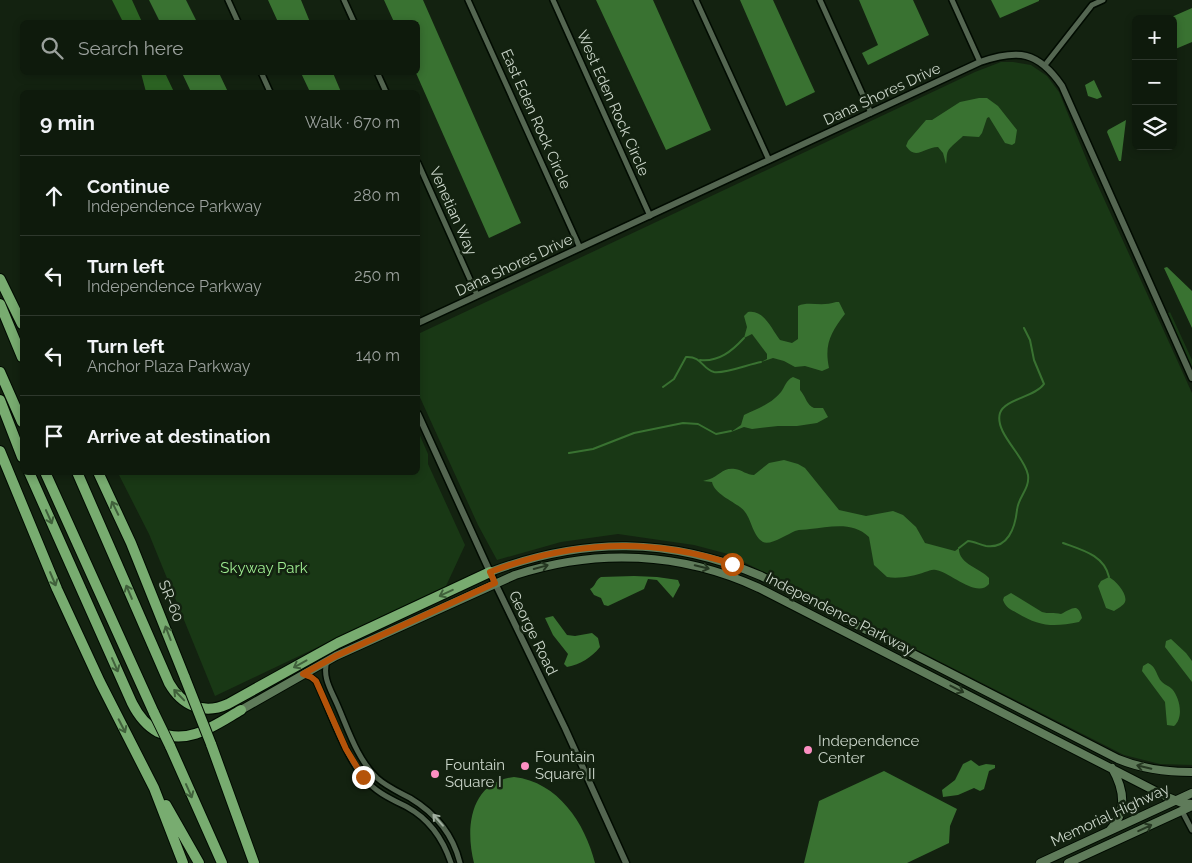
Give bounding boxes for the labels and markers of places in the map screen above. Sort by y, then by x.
place label: Independence Center [818,732,919,767]
marker: Independence Center [802,744,814,756]
place label: Fountain Square II [535,748,596,783]
place label: Fountain Square I [445,756,505,791]
marker: Fountain Square II [519,760,531,772]
marker: Fountain Square I [429,768,441,780]

